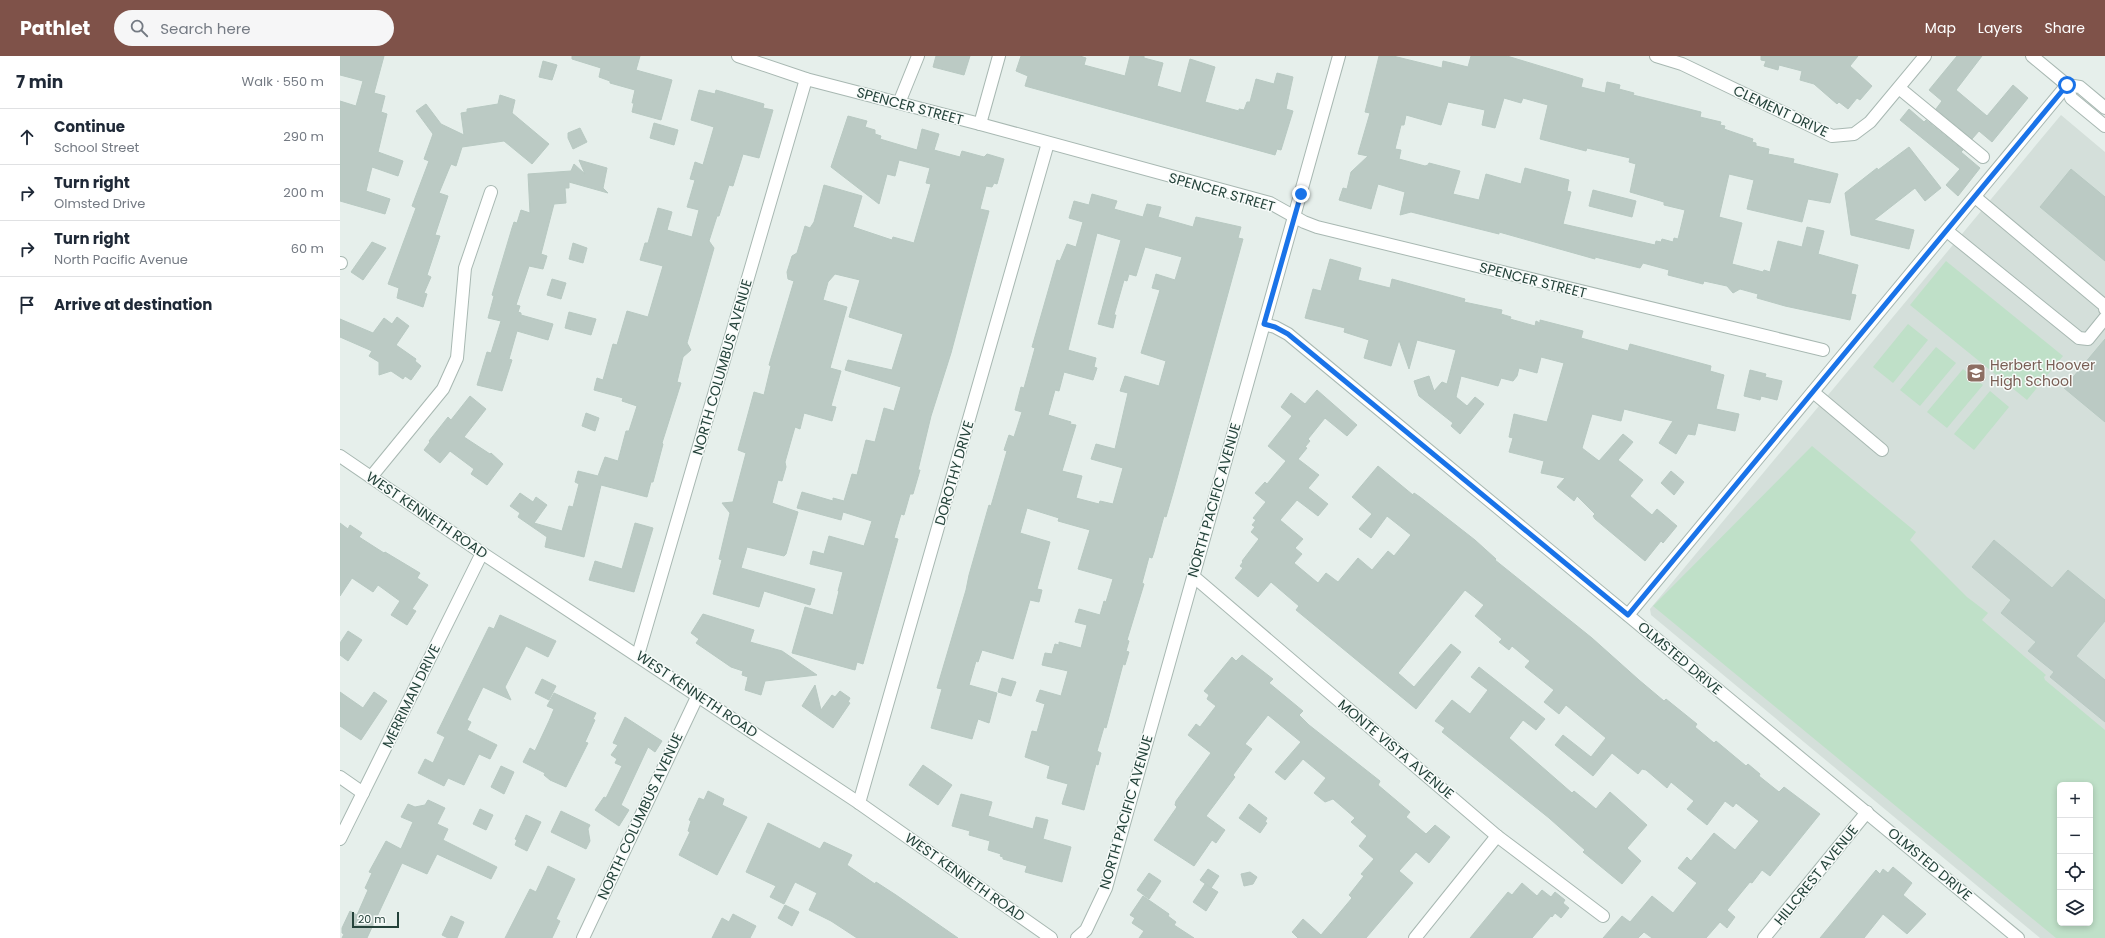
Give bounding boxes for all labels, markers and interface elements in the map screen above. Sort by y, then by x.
search box [114,10,394,46]
text: Pathlet [20,15,90,42]
icon: search [128,17,150,39]
text: Search here [160,18,251,39]
text: Map [1925,18,1956,38]
text: Layers [1978,18,2022,38]
text: Share [2044,18,2085,38]
text: 7 min [16,70,63,94]
text: Walk · 550 m [242,72,324,91]
route start [2058,76,2076,94]
street label: CLEMENT DRIVE [1730,80,1832,142]
street label: SPENCER STREET [854,82,966,130]
text: Continue [54,116,125,137]
icon: ahead [16,126,38,148]
text: 290 m [283,127,324,146]
text: School Street [54,138,139,157]
street label: SPENCER STREET [1166,167,1278,217]
text: Turn right [54,172,130,193]
icon: right [16,182,38,204]
text: 200 m [283,183,324,202]
route end [1292,185,1310,203]
text: Olmsted Drive [54,194,145,213]
text: Turn right [54,228,130,249]
icon: right [16,238,38,260]
text: 60 m [291,239,324,258]
text: North Pacific Avenue [54,250,188,269]
street label: SPENCER STREET [1477,257,1589,303]
street label: NORTH COLUMBUS AVENUE [687,277,757,457]
icon: arrive [16,294,38,316]
text: Arrive at destination [54,294,212,315]
place label: Herbert Hoover High School [1990,355,2095,391]
school or university icon: Herbert Hoover High School [1965,362,1987,384]
street label: DOROTHY DRIVE [929,418,979,528]
street label: NORTH PACIFIC AVENUE [1182,420,1246,580]
street label: WEST KENNETH ROAD [362,467,492,563]
street label: OLMSTED DRIVE [1634,617,1726,699]
street label: MERRIMAN DRIVE [377,641,445,751]
street label: WEST KENNETH ROAD [632,646,762,742]
street label: MONTE VISTA AVENUE [1334,694,1458,804]
street label: NORTH COLUMBUS AVENUE [592,729,688,903]
street label: NORTH PACIFIC AVENUE [1094,732,1158,892]
map controls [2057,782,2093,926]
button: + [2057,782,2093,818]
button: − [2057,818,2093,854]
street label: HILLCREST AVENUE [1769,821,1863,929]
street label: OLMSTED DRIVE [1884,823,1976,905]
street label: WEST KENNETH ROAD [901,828,1029,926]
button: locate [2057,854,2093,890]
button: layers [2057,890,2093,926]
scale bar [352,910,399,929]
text: 20 m [358,911,386,927]

